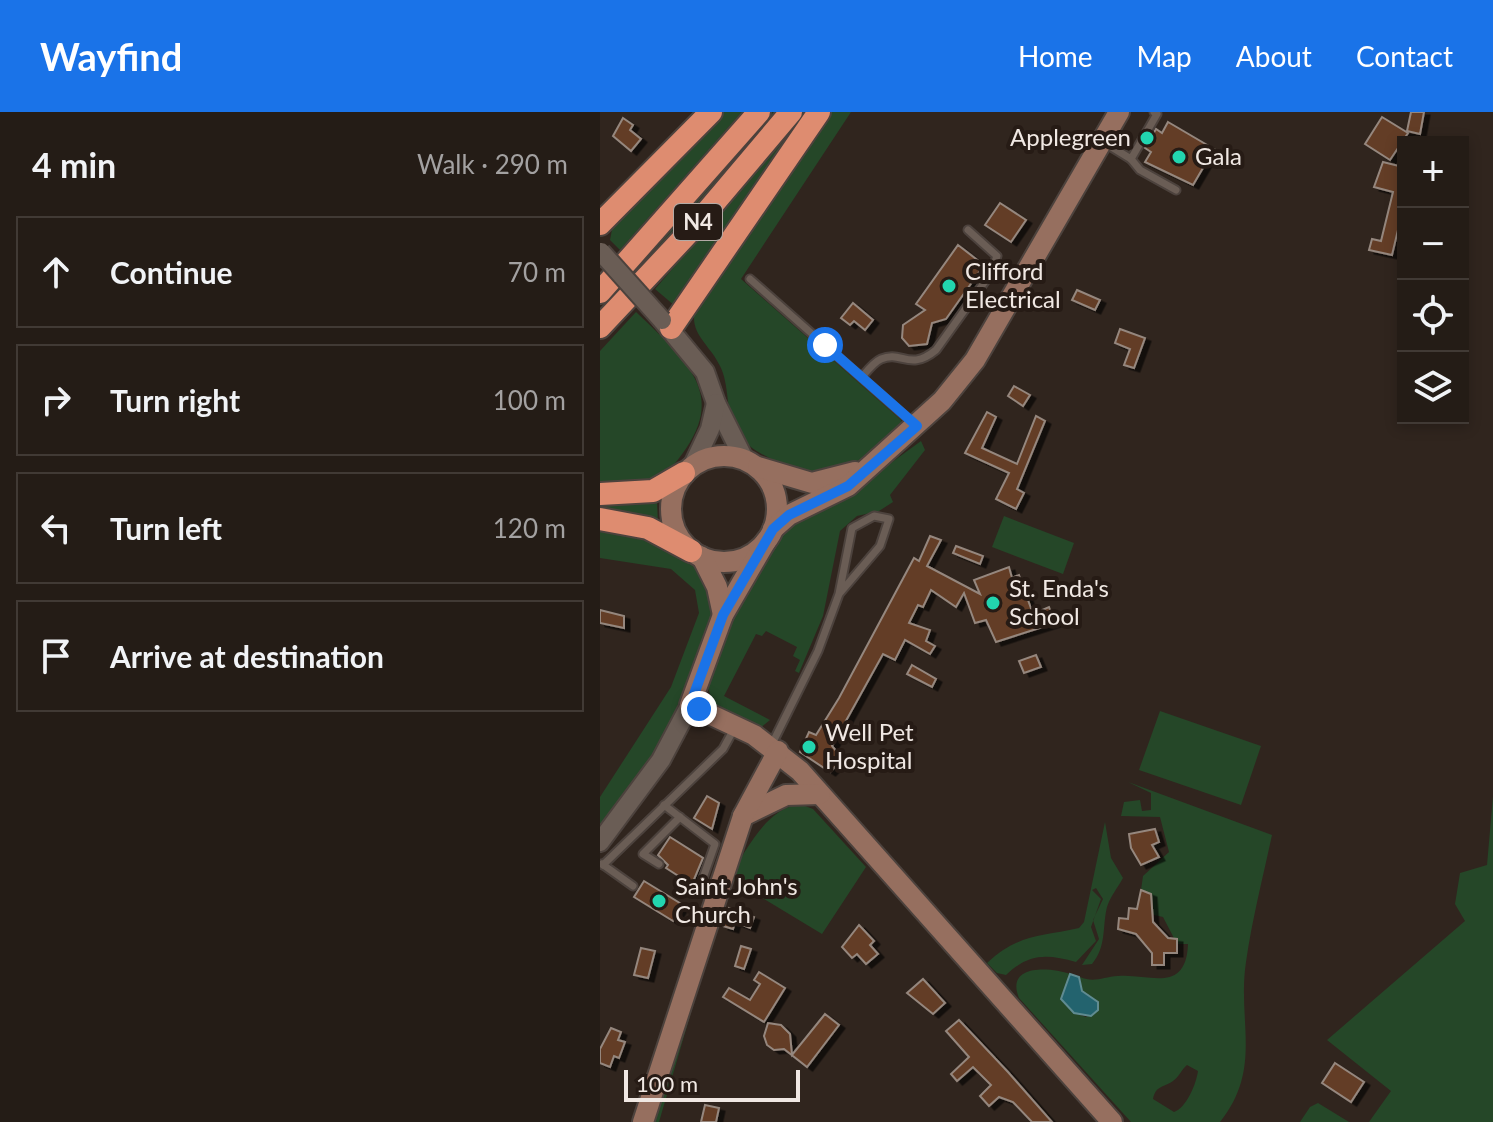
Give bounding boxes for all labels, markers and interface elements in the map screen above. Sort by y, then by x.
text: Wayfind [40,33,182,79]
text: Home [1018,39,1093,73]
text: Map [1137,39,1192,73]
text: About [1236,39,1312,73]
text: Contact [1356,39,1453,73]
place label: Applegreen [1010,122,1131,151]
marker: Applegreen [1138,129,1156,147]
map controls [1397,136,1469,424]
button: + [1397,136,1469,208]
place label: Gala [1195,141,1242,170]
text: 4 min [32,144,116,185]
text: Walk · 290 m [417,148,568,180]
marker: Gala [1170,148,1188,166]
road number: N4 [674,204,722,240]
button: − [1397,208,1469,280]
icon: ahead [34,250,78,294]
text: Continue [110,254,233,290]
text: 70 m [508,256,566,288]
place label: Clifford Electrical [965,256,1061,313]
marker: Clifford Electrical [940,277,958,295]
button: locate [1397,280,1469,352]
route start [807,327,843,363]
button: layers [1397,352,1469,424]
icon: right [34,378,78,422]
text: Turn right [110,382,240,418]
text: 100 m [493,384,566,416]
icon: left [34,506,78,550]
text: Turn left [110,510,222,546]
text: 120 m [493,512,566,544]
place label: St. Enda's School [1009,573,1109,630]
marker: St. Enda's School [984,594,1002,612]
icon: arrive [34,634,78,678]
text: Arrive at destination [110,638,384,674]
route end [681,691,717,727]
place label: Well Pet Hospital [825,717,914,774]
marker: Well Pet Hospital [800,738,818,756]
place label: Saint John's Church [675,871,798,928]
marker: Saint John's Church [650,892,668,910]
scale bar [624,1066,800,1102]
text: 100 m [636,1070,698,1097]

